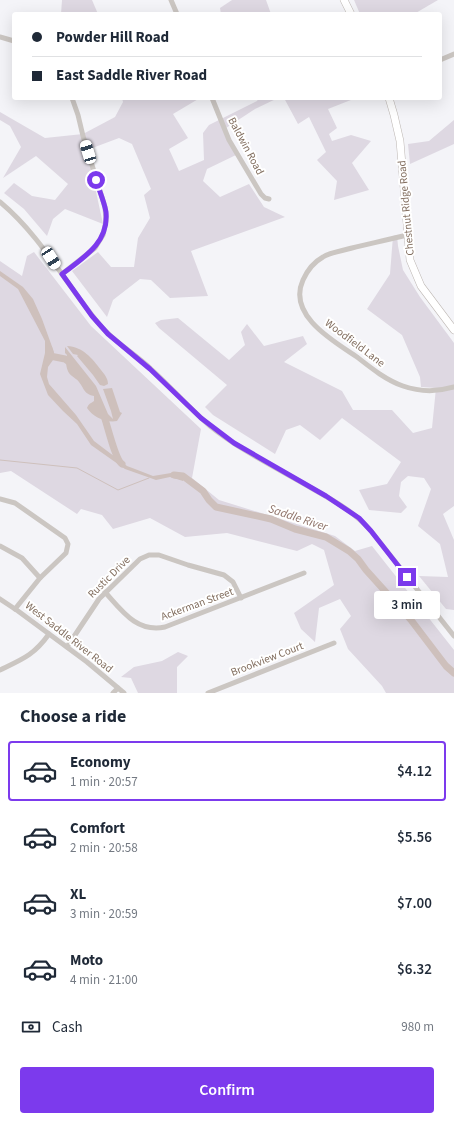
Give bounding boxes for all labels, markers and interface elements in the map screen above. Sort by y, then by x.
text: Powder Hill Road [56,27,169,48]
text: East Saddle River Road [56,65,207,86]
street label: Baldwin Road [225,115,267,177]
car [79,139,97,165]
street label: Chestnut Ridge Road [394,160,418,256]
route start [87,171,105,189]
car [39,245,63,271]
street label: Woodfield Lane [322,315,389,371]
water label: Saddle River [266,500,331,536]
street label: Rustic Drive [85,552,134,601]
route end [398,568,416,586]
street label: Ackerman Street [159,584,236,624]
callout: 3 min [374,591,440,619]
text: 3 min [392,596,422,614]
street label: West Saddle River Road [22,598,116,676]
street label: Brookview Court [228,638,306,680]
text: Choose a ride [20,704,126,729]
text: Economy [70,752,131,773]
icon: car [22,753,58,789]
text: $4.12 [397,761,432,782]
text: 1 min · 20:57 [70,773,138,791]
text: Comfort [70,818,125,839]
icon: car [22,819,58,855]
text: $5.56 [397,827,432,848]
text: 2 min · 20:58 [70,839,138,857]
text: XL [70,884,86,905]
icon: car [22,885,58,921]
text: $7.00 [397,893,432,914]
text: 3 min · 20:59 [70,905,138,923]
text: Moto [70,950,103,971]
icon: car [22,951,58,987]
text: $6.32 [397,959,432,980]
text: 4 min · 21:00 [70,971,138,989]
icon: cash [20,1016,42,1038]
text: Cash [52,1017,83,1038]
text: 980 m [401,1018,434,1036]
button: Confirm [20,1067,434,1113]

